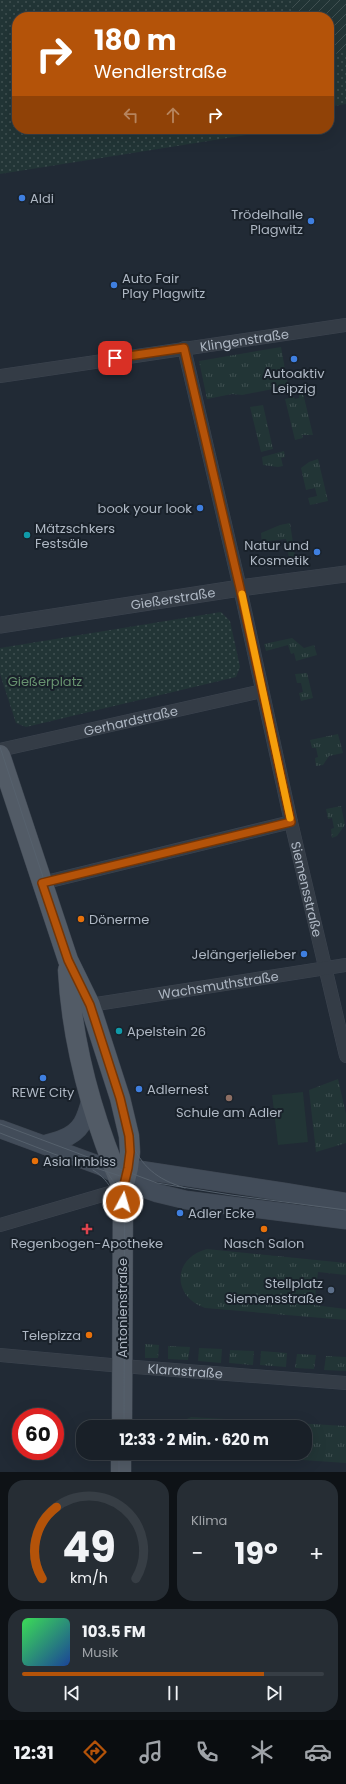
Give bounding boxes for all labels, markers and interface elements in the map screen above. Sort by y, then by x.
text: 180 m [94,21,177,60]
icon: right [28,28,80,80]
text: Wendlerstraße [94,59,227,84]
icon: left [120,104,142,126]
icon: ahead [162,104,184,126]
icon: right [204,104,226,126]
place label: Aldi [30,189,54,208]
marker: Aldi [17,193,27,203]
place label: Trödelhalle Plagwitz [231,205,303,239]
marker: Trödelhalle Plagwitz [306,216,316,226]
place label: Auto Fair Play Plagwitz [122,269,205,303]
marker: Auto Fair Play Plagwitz [109,280,119,290]
street label: Klingenstraße [199,325,290,356]
pin [98,341,132,375]
icon: arrive [104,347,126,369]
marker: Autoaktiv Leipzig [289,354,299,364]
place label: Autoaktiv Leipzig [264,364,325,398]
place label: book your look [98,499,192,518]
marker: book your look [195,503,205,513]
place label: Mätzschkers Festsäle [35,519,115,553]
marker: Mätzschkers Festsäle [22,530,32,540]
place label: Natur und Kosmetik [244,536,309,570]
marker: Natur und Kosmetik [312,547,322,557]
street label: Gießerstraße [129,583,217,615]
park label: Gießerplatz [8,672,82,691]
street label: Gerhardstraße [82,701,180,741]
street label: Siemensstraße [286,840,327,939]
place label: Dönerme [89,910,149,929]
marker: Dönerme [76,914,86,924]
place label: Jelängerjelieber [192,945,296,964]
marker: Jelängerjelieber [299,949,309,959]
street label: Wachsmuthstraße [157,967,280,1004]
place label: Apelstein 26 [127,1022,206,1041]
marker: Apelstein 26 [114,1026,124,1036]
marker: REWE City [38,1073,48,1083]
place label: Adlernest [147,1080,209,1099]
place label: REWE City [12,1083,75,1102]
marker: Adlernest [134,1084,144,1094]
marker: Schule am Adler [224,1093,234,1103]
place label: Schule am Adler [176,1103,282,1122]
place label: Asia Imbiss [43,1152,116,1171]
marker: Asia Imbiss [30,1156,40,1166]
position arrow [102,1181,144,1223]
place label: Adler Ecke [188,1204,254,1223]
marker: Adler Ecke [175,1208,185,1218]
marker: Regenbogen-Apotheke [82,1224,92,1234]
marker: Nasch Salon [259,1224,269,1234]
place label: Regenbogen-Apotheke [11,1234,163,1253]
place label: Nasch Salon [224,1234,304,1253]
street label: Antonienstraße [113,1258,132,1358]
place label: Stellplatz Siemensstraße [225,1274,323,1308]
marker: Stellplatz Siemensstraße [326,1285,336,1295]
place label: Telepizza [22,1326,81,1345]
marker: Telepizza [84,1330,94,1340]
street label: Klarastraße [147,1359,224,1384]
speed limit sign: 60 [12,1408,64,1460]
text: 12:33 · 2 Min. · 620 m [119,1429,269,1450]
text: Klima [191,1511,227,1530]
text: 49 [62,1517,115,1576]
text: 19° [234,1532,278,1575]
text: − [191,1538,203,1569]
text: + [309,1538,324,1569]
text: km/h [69,1567,108,1587]
text: 103.5 FM [82,1621,146,1642]
text: Musik [82,1643,118,1662]
icon: previous [61,1682,83,1704]
icon: pause [162,1682,184,1704]
icon: next [263,1682,285,1704]
icon: directions [81,1738,109,1766]
icon: music [137,1738,165,1766]
icon: phone [193,1738,221,1766]
icon: climate [248,1738,276,1766]
icon: car [304,1738,332,1766]
text: 12:31 [14,1740,54,1765]

